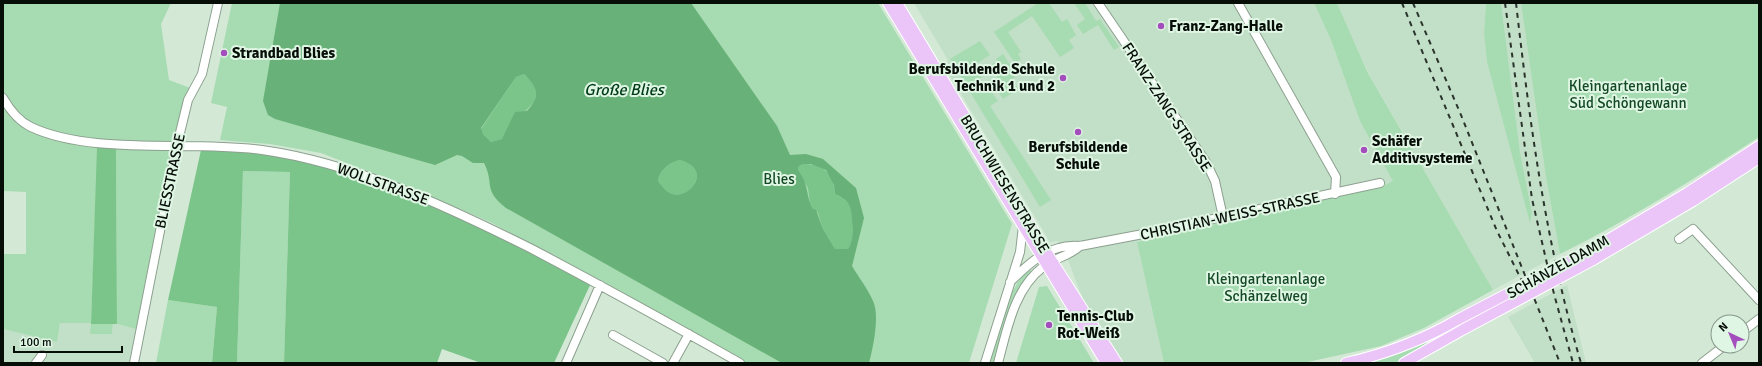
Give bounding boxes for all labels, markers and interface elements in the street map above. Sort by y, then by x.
place label: Franz-Zang-Halle [1169,17,1283,35]
marker: Franz-Zang-Halle [1156,21,1166,31]
street label: FRANZ-ZANG-STRASSE [1118,39,1216,175]
place label: Strandbad Blies [232,44,335,62]
marker: Strandbad Blies [219,48,229,58]
place label: Berufsbildende Schule Technik 1 und 2 [909,60,1055,95]
marker: Berufsbildende Schule Technik 1 und 2 [1058,73,1068,83]
park label: Kleingartenanlage Süd Schöngewann [1569,77,1687,112]
water label: Große Blies [584,80,666,100]
street label: BRUCHWIESENSTRASSE [957,112,1053,256]
marker: Berufsbildende Schule [1073,127,1083,137]
street label: BLIESSTRASSE [151,132,189,230]
place label: Schäfer Additivsysteme [1372,132,1472,167]
place label: Berufsbildende Schule [1028,138,1128,173]
marker: Schäfer Additivsysteme [1359,145,1369,155]
street label: WOLLSTRASSE [335,159,431,209]
park label: Blies [763,170,795,188]
street label: CHRISTIAN-WEISS-STRASSE [1139,188,1321,244]
street label: SCHÄNZELDAMM [1504,231,1612,303]
park label: Kleingartenanlage Schänzelweg [1207,270,1325,305]
place label: Tennis-Club Rot-Weiß [1057,307,1134,342]
north arrow [1710,314,1750,354]
marker: Tennis-Club Rot-Weiß [1044,320,1054,330]
text: N [1716,320,1731,335]
scale bar [14,328,122,354]
text: 100 m [20,335,52,350]

